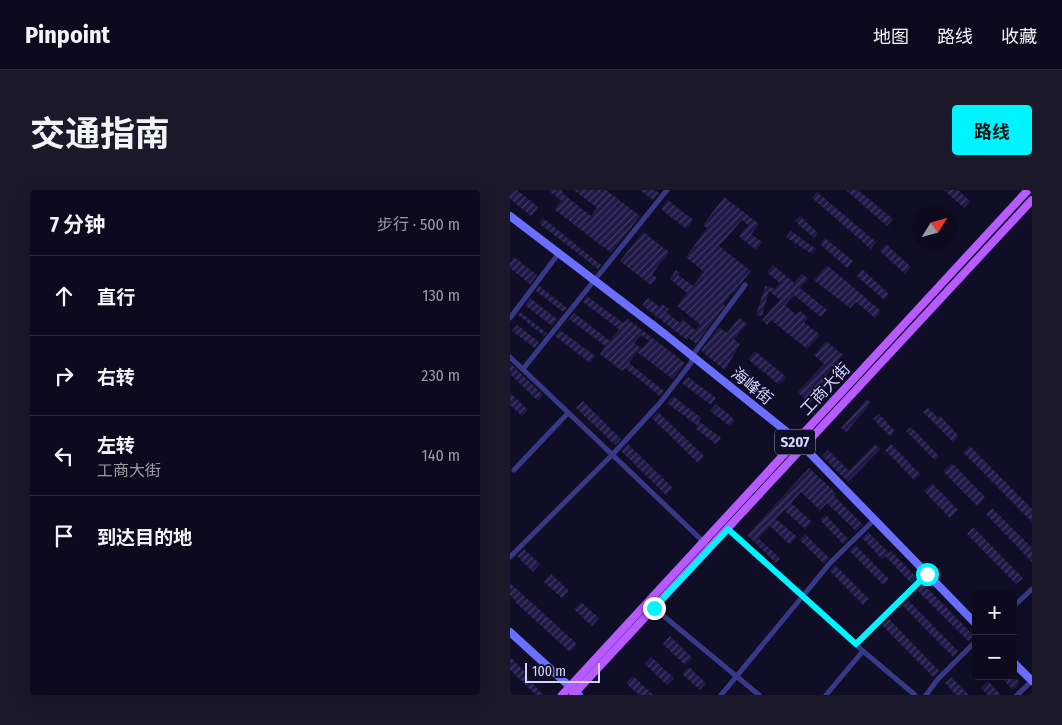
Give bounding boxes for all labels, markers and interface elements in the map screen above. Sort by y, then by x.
text: Pinpoint [25,21,110,49]
text: 地图 [873,26,909,48]
text: 路线 [937,26,973,48]
text: 收藏 [1001,26,1037,48]
button: 路线 [952,105,1032,155]
text: 交通指南 [30,113,170,155]
north arrow [912,205,957,250]
text: 7 分钟 [50,212,105,238]
text: 步行 · 500 m [377,215,460,234]
icon: ahead [50,282,78,310]
text: 直行 [97,286,135,309]
text: 130 m [422,286,460,305]
street label: 工商大街 [796,359,854,419]
icon: right [50,362,78,390]
street label: 海峰街 [727,364,777,408]
text: 右转 [97,366,135,389]
text: 230 m [421,366,460,385]
road number: S207 [775,430,815,454]
text: 左转 [97,434,135,457]
icon: left [50,442,78,470]
text: 140 m [422,446,460,465]
text: 工商大街 [97,461,161,480]
icon: arrive [50,522,78,550]
text: 到达目的地 [97,526,192,549]
route start [916,563,939,586]
map controls [972,590,1017,680]
button: + [972,590,1017,635]
route end [643,597,666,620]
button: − [972,635,1017,680]
scale bar [525,660,600,683]
text: 100 m [532,663,566,680]

